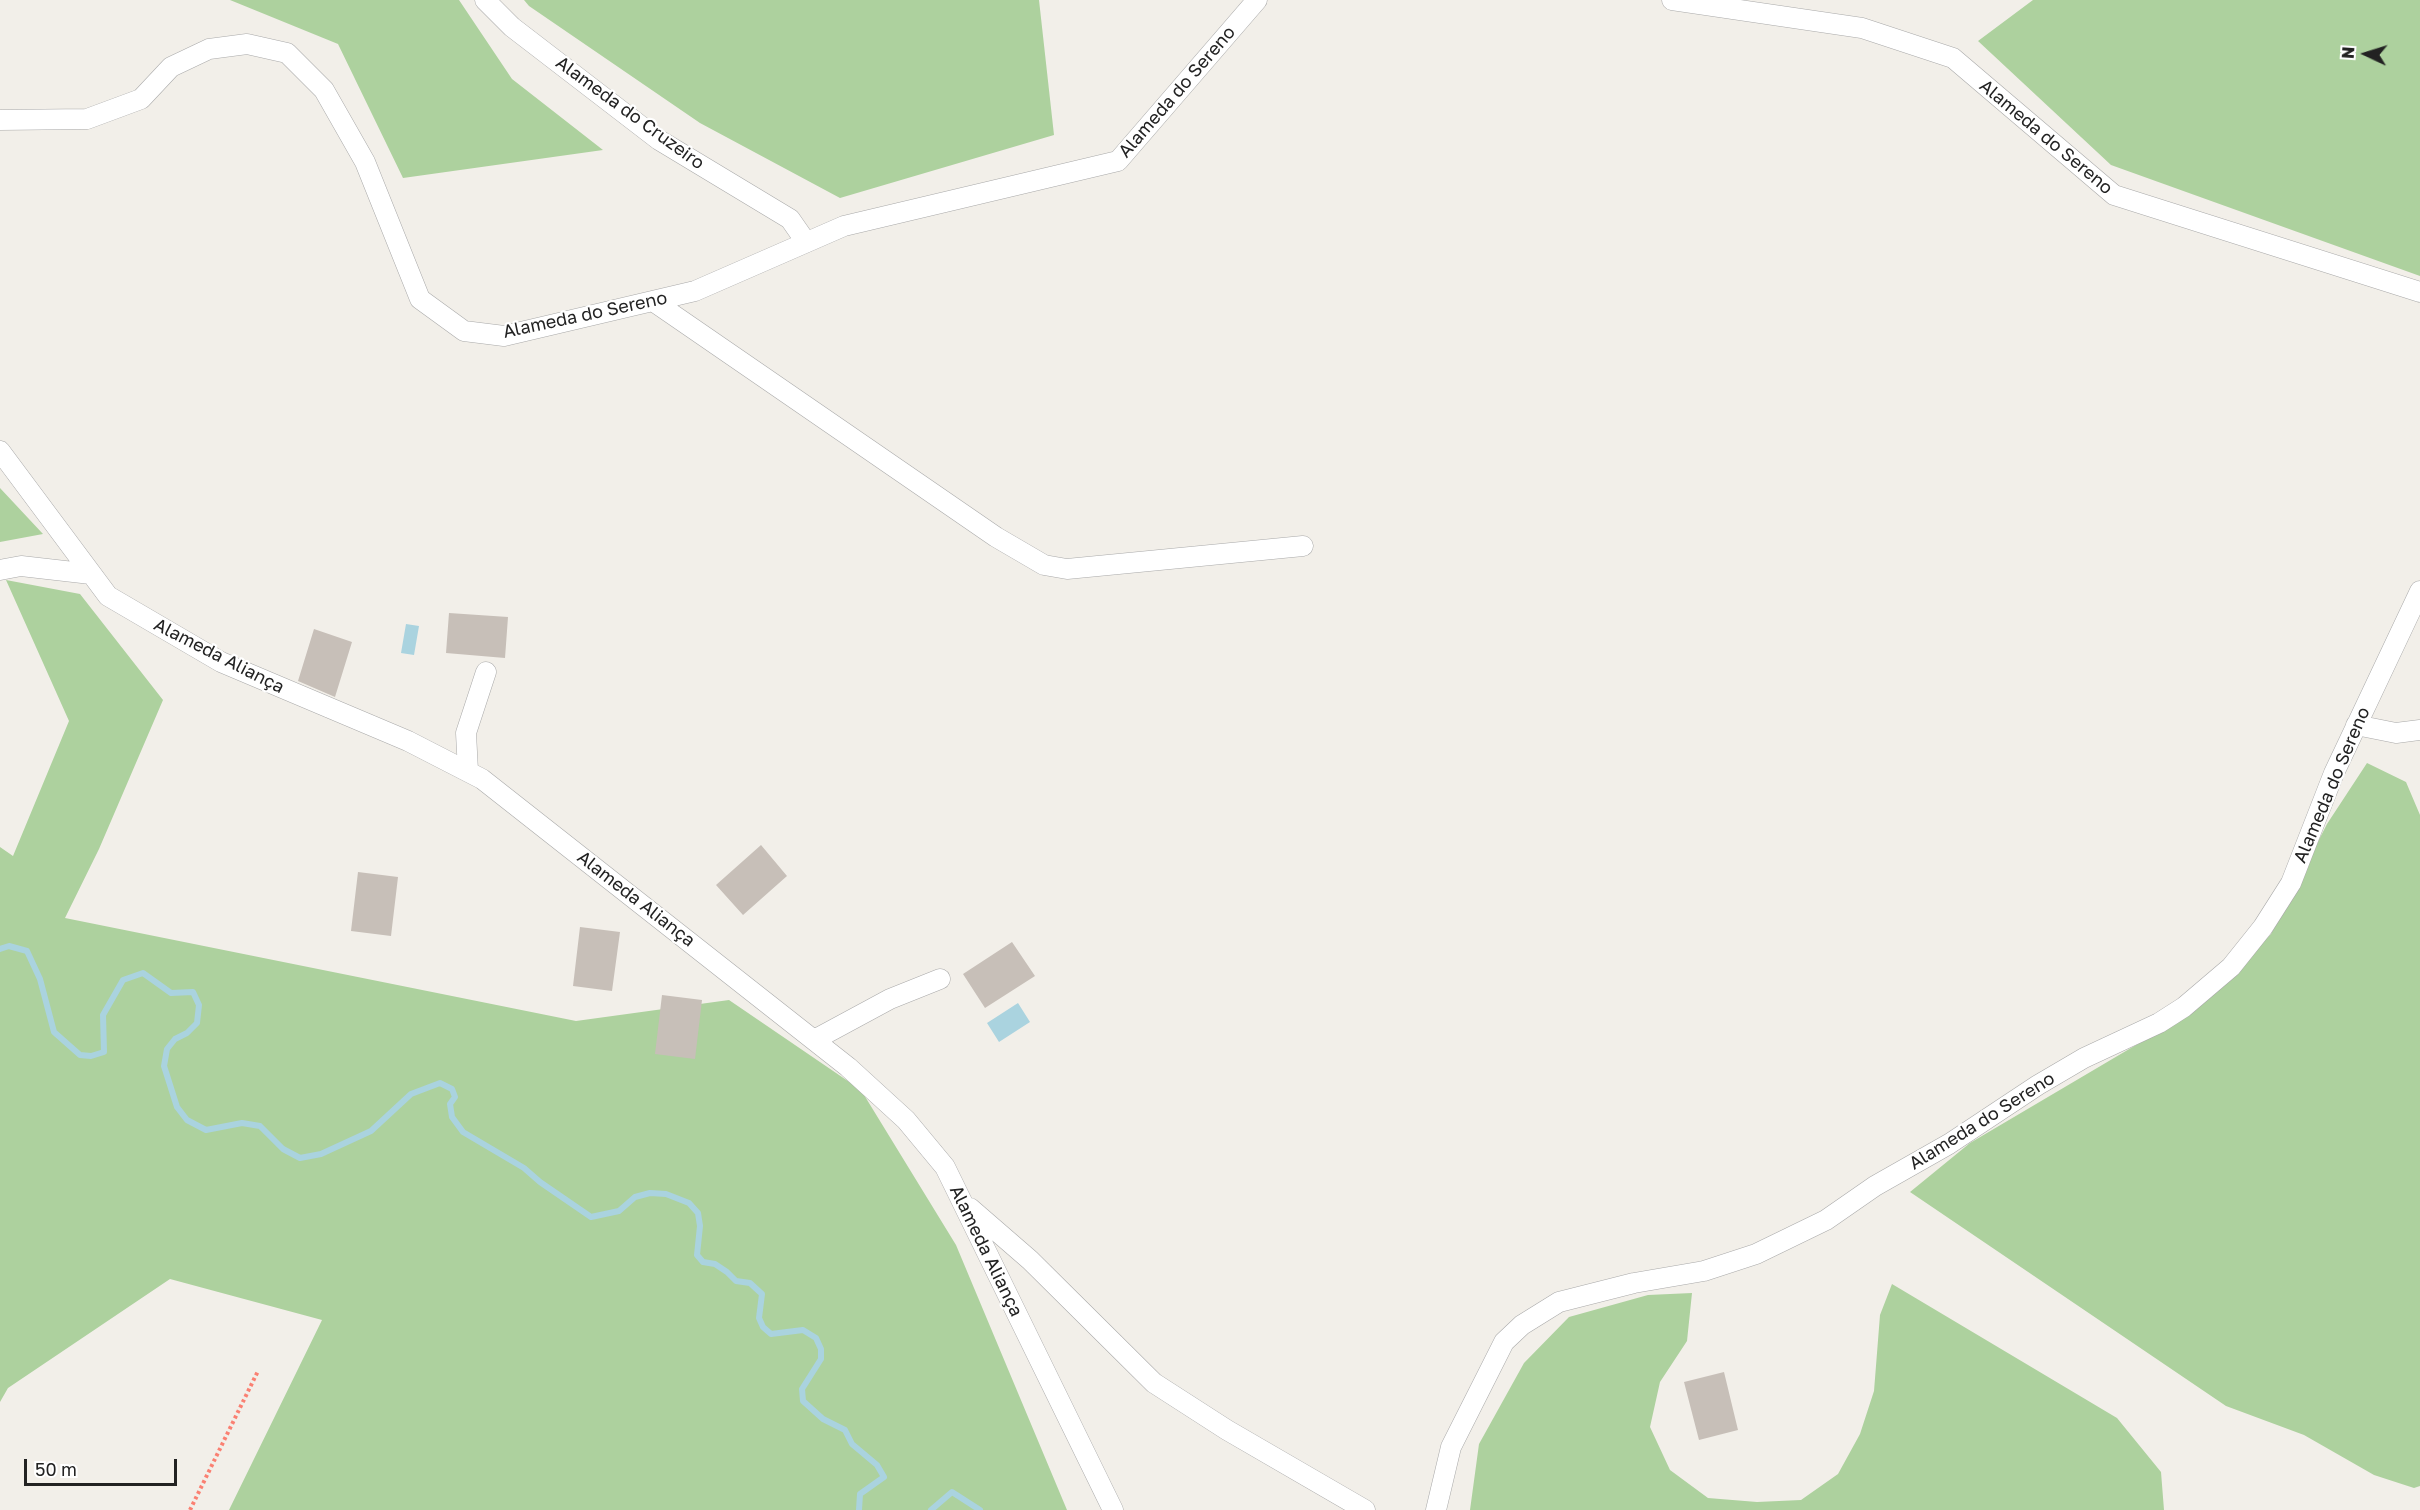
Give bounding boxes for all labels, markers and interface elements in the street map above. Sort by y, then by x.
street label: Alameda do Sereno [1114,22,1240,162]
north arrow [2336,24,2396,84]
text: N [2338,46,2358,60]
street label: Alameda do Cruzeiro [552,52,708,174]
street label: Alameda do Sereno [1975,75,2117,199]
street label: Alameda do Sereno [501,287,669,343]
street label: Alameda Aliança [150,614,288,698]
street label: Alameda do Sereno [2289,704,2375,866]
street label: Alameda Aliança [573,846,699,952]
street label: Alameda do Sereno [1905,1068,2059,1174]
street label: Alameda Aliança [945,1182,1027,1320]
scale bar [27,1447,180,1485]
text: 50 m [35,1458,77,1480]

